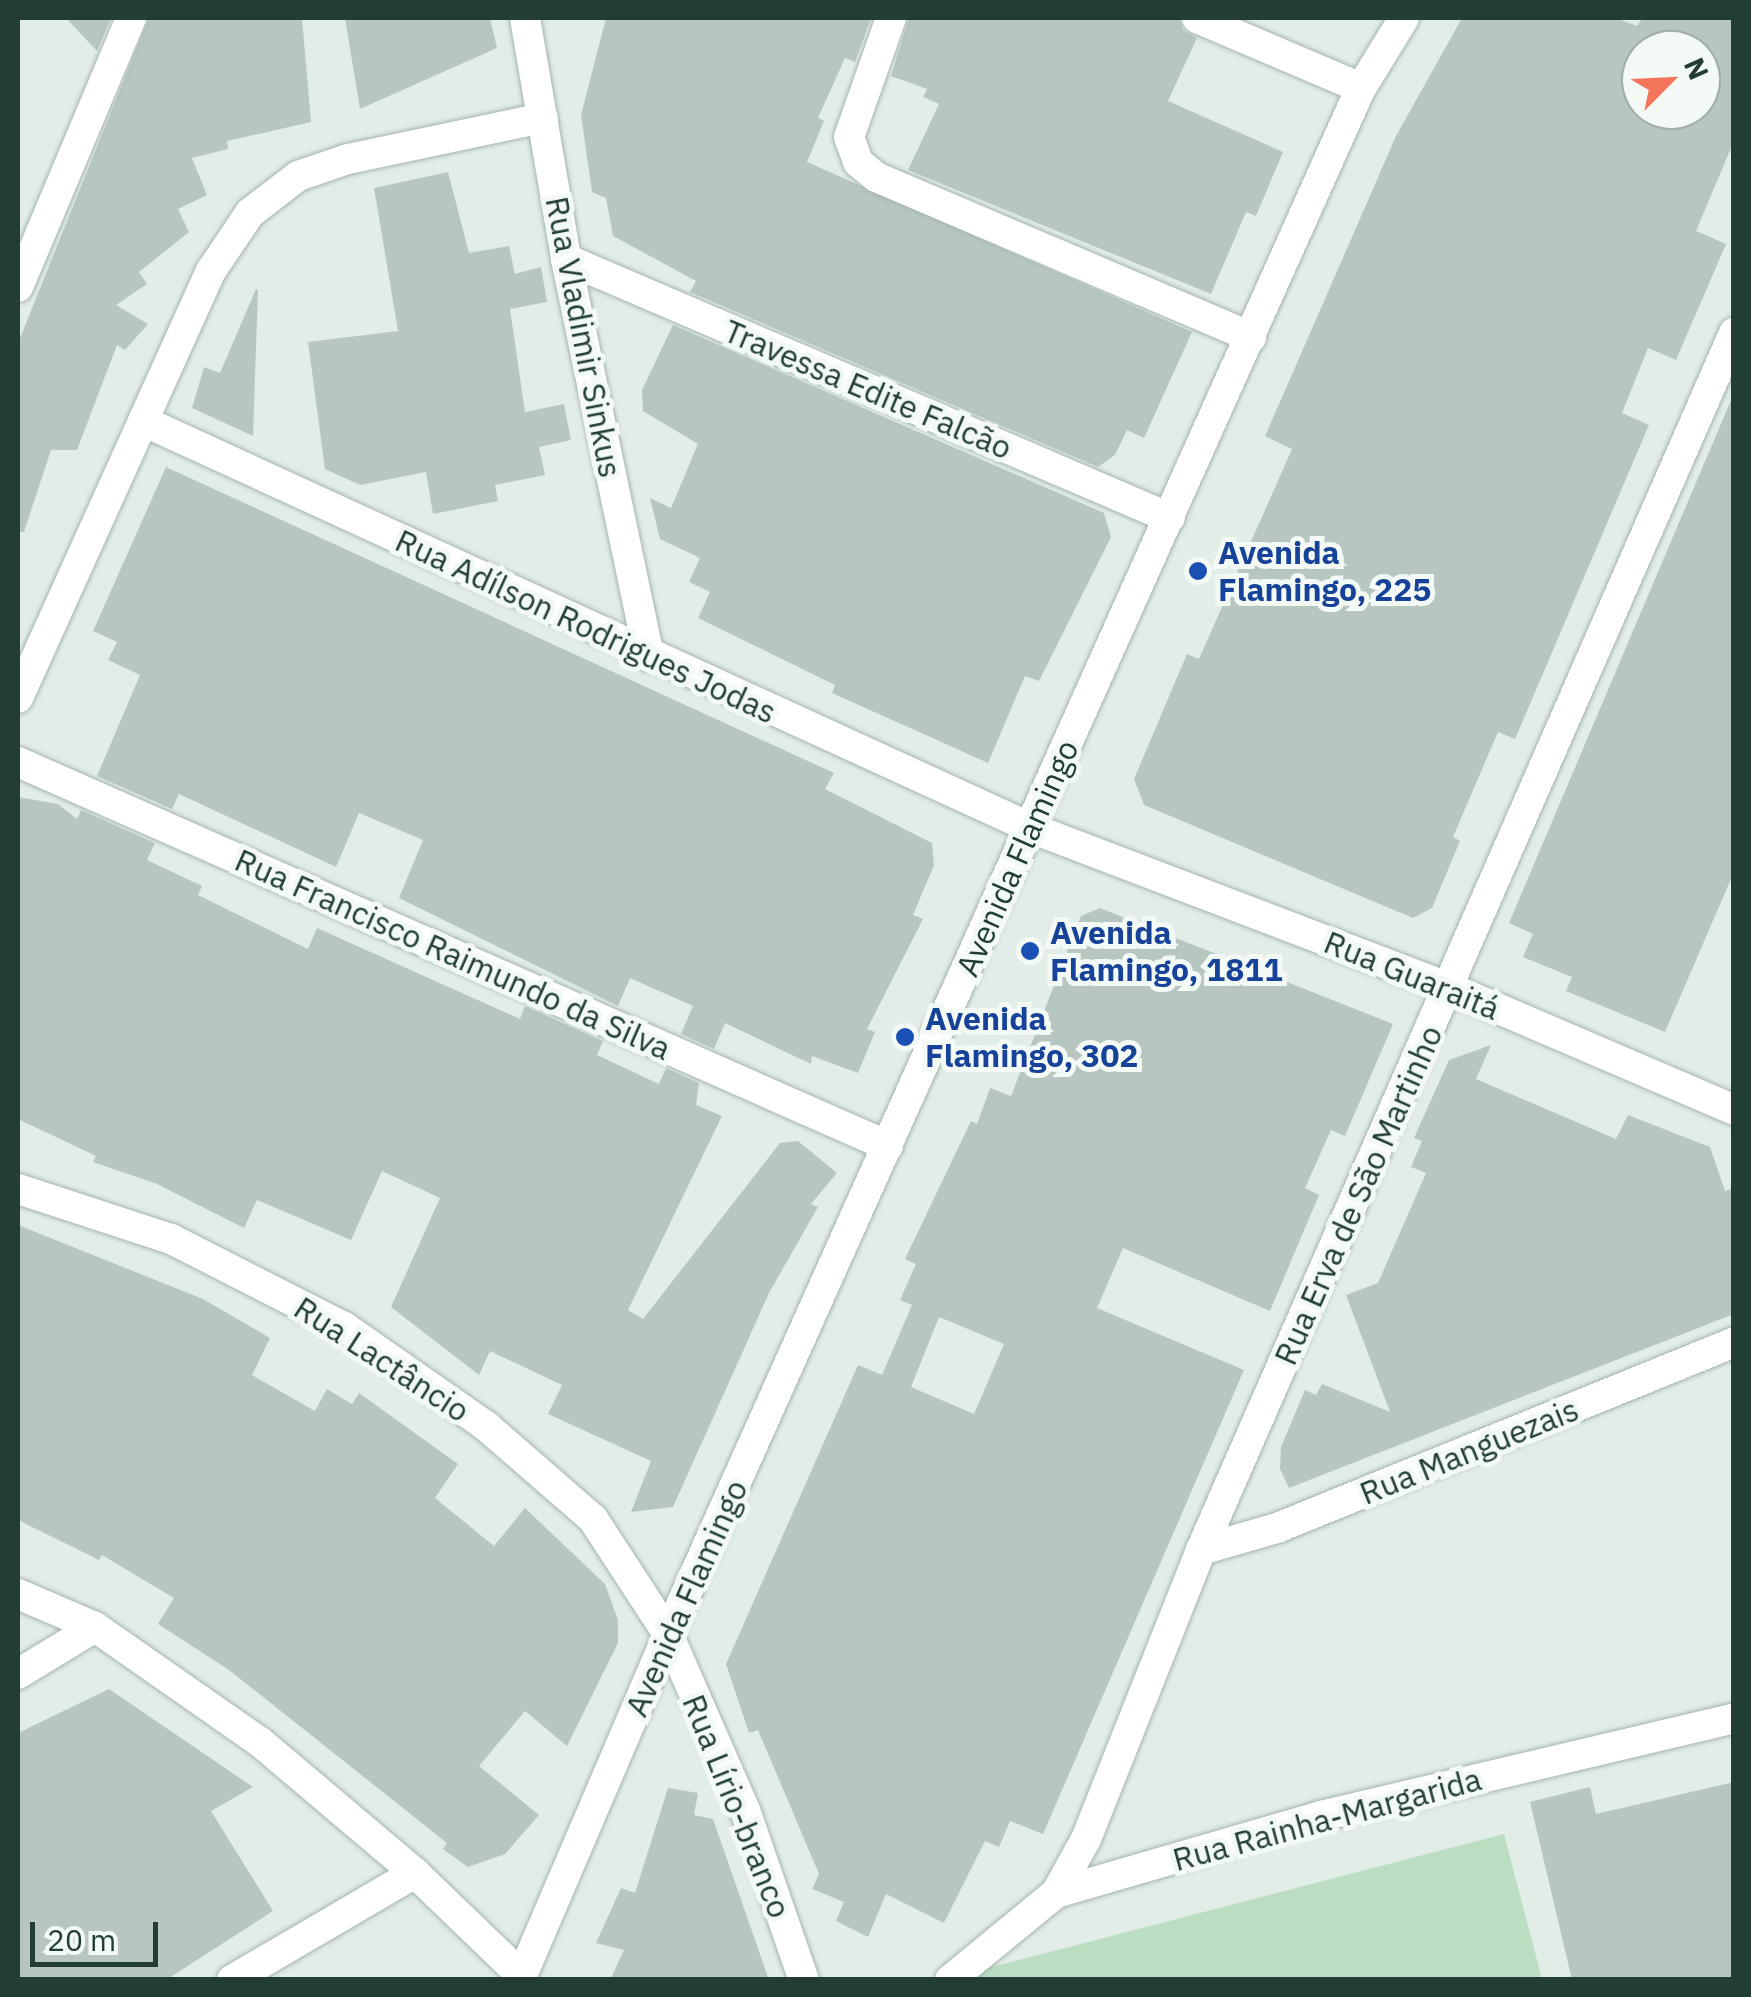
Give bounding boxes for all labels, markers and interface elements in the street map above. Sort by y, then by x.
north arrow [1621,30,1721,130]
text: N [1676,52,1718,85]
street label: Rua Vladimir Sinkus [538,193,630,481]
street label: Travessa Edite Falcão [718,311,1018,467]
street label: Rua Adílson Rodrigues Jodas [390,521,782,731]
place label: Avenida Flamingo, 225 [1218,534,1432,609]
marker: Avenida Flamingo, 225 [1187,560,1209,582]
street label: Avenida Flamingo [948,734,1086,982]
street label: Rua Francisco Raimundo da Silva [229,840,677,1068]
place label: Avenida Flamingo, 1811 [1050,914,1283,989]
street label: Rua Guaraitá [1319,922,1505,1028]
marker: Avenida Flamingo, 1811 [1019,940,1041,962]
place label: Avenida Flamingo, 302 [925,1000,1139,1075]
street label: Rua Erva de São Martinho [1266,1019,1450,1371]
marker: Avenida Flamingo, 302 [894,1026,916,1048]
street label: Rua Lactâncio [287,1288,477,1430]
street label: Rua Manguezais [1354,1390,1584,1512]
street label: Avenida Flamingo [617,1474,755,1722]
street label: Rua Lírio-branco [675,1689,799,1923]
street label: Rua Rainha-Margarida [1168,1759,1486,1879]
scale bar [35,1902,162,1964]
text: 20 m [47,1920,116,1959]

